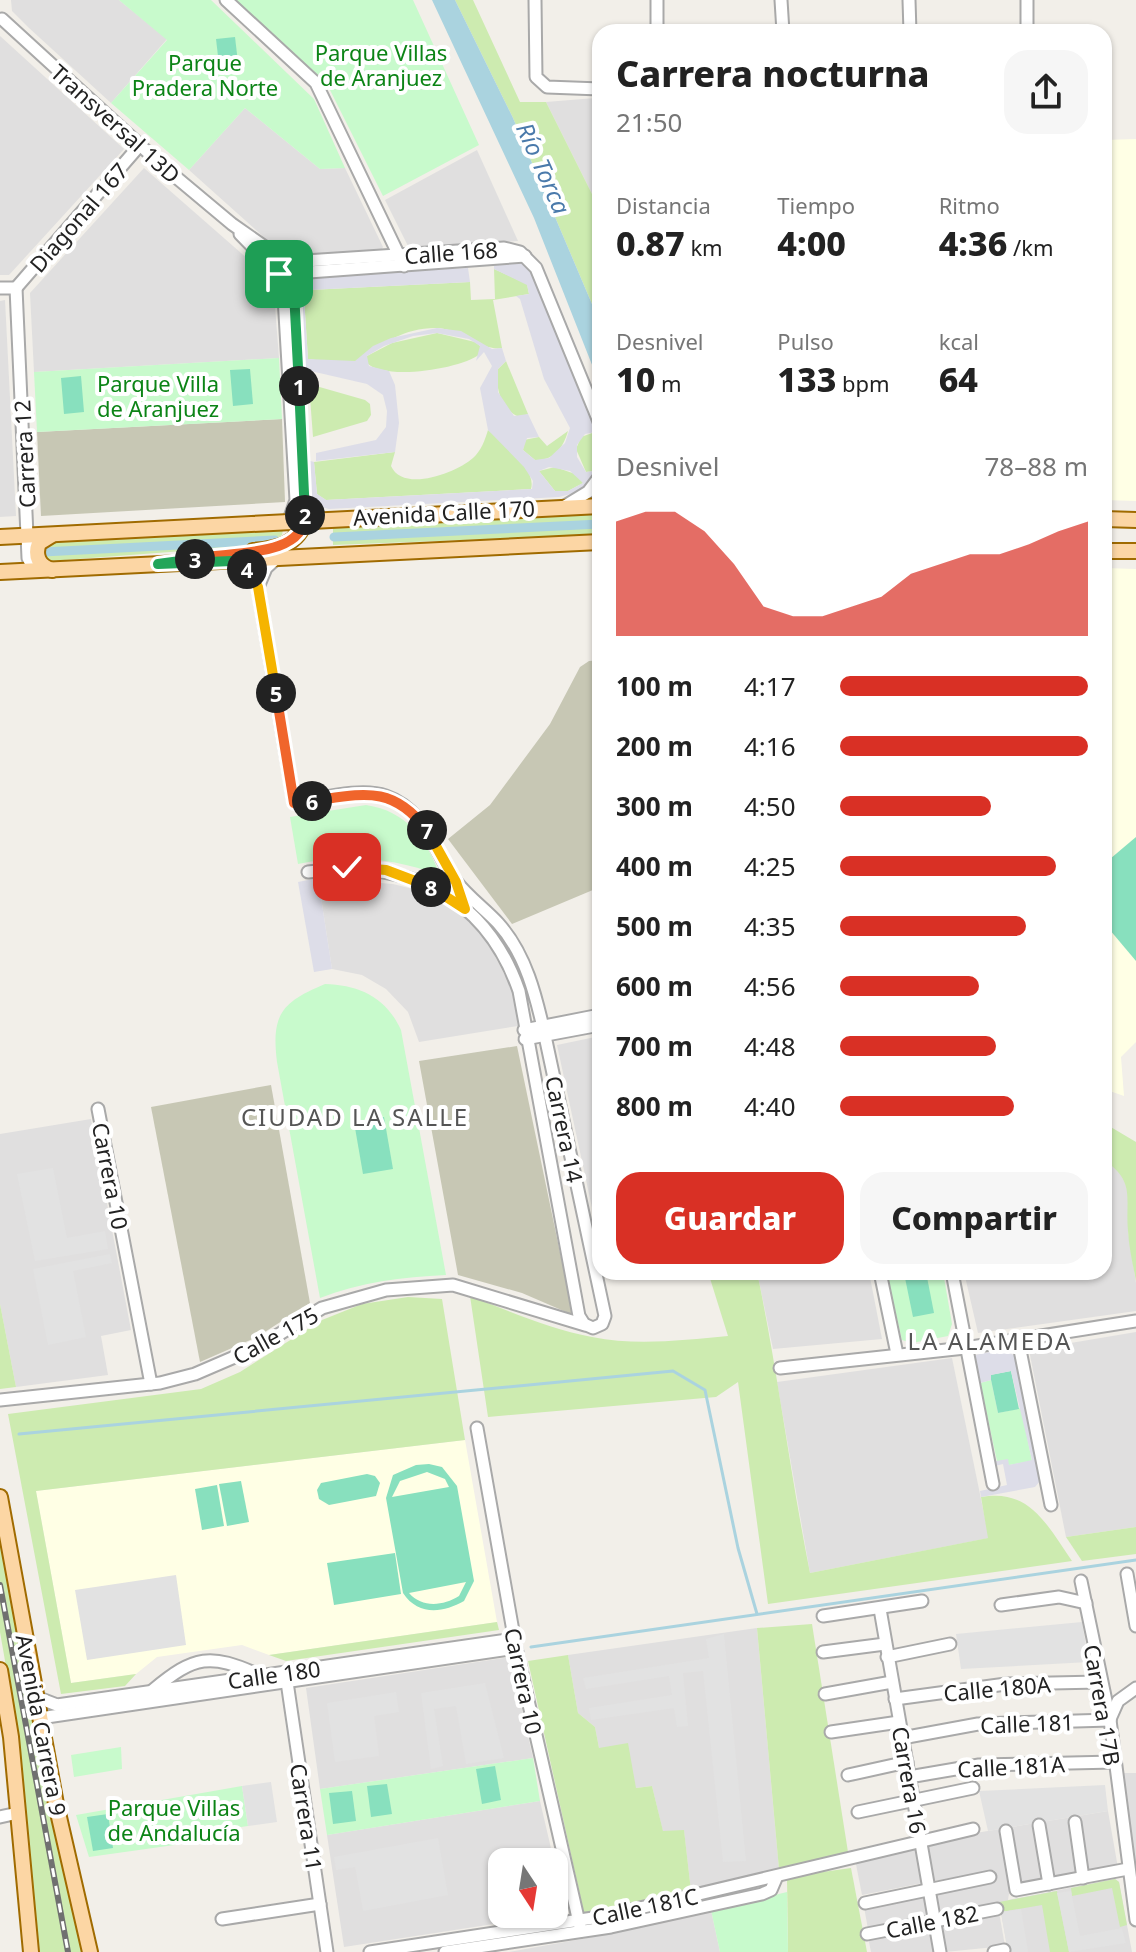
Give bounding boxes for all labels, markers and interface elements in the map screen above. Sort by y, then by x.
park label: Parque Villas de Aranjuez [315,37,447,92]
park label: Parque Pradera Norte [132,47,278,102]
text: Carrera nocturna [616,49,930,98]
button: share [1004,50,1088,134]
street label: Transversal 13D [45,57,187,189]
text: 21:50 [616,104,682,140]
water label: Río Torca [509,117,579,219]
street label: Diagonal 167 [22,156,134,278]
text: Distancia [616,190,711,220]
text: Tiempo [777,190,855,220]
text: Ritmo [939,190,1000,220]
text: 0.87 [616,220,685,266]
text: 4:00 [777,220,846,266]
text: 4:36 [939,220,1007,266]
text: km [685,232,723,262]
text: /km [1007,232,1054,262]
street label: Calle 168 [403,234,499,270]
pin [245,240,313,308]
icon: arrive [257,252,301,296]
text: Desnivel [616,326,704,356]
text: Pulso [777,326,834,356]
text: kcal [939,326,979,356]
text: 10 [616,356,655,402]
text: 133 [777,356,836,402]
text: 64 [939,356,978,402]
pin: 1 [279,366,319,406]
park label: Parque Villa de Aranjuez [97,368,219,423]
text: m [655,368,682,398]
text: bpm [836,368,890,398]
text: 1 [293,371,305,401]
street label: Carrera 12 [6,399,42,509]
text: Desnivel [616,448,719,484]
text: 78–88 m [984,448,1088,484]
street label: Avenida Calle 170 [352,492,536,532]
pin: 2 [285,495,325,535]
text: 2 [299,500,311,530]
pin: 3 [175,539,215,579]
text: 3 [189,544,201,574]
pin: 4 [227,549,267,589]
text: 4 [241,554,253,584]
text: 100 m [616,668,693,704]
text: 4:17 [744,668,796,704]
pin: 5 [256,673,296,713]
text: 5 [270,678,282,708]
text: 200 m [616,728,693,764]
text: 4:16 [744,728,796,764]
pin: 6 [292,781,332,821]
text: 6 [306,786,318,816]
text: 300 m [616,788,693,824]
text: 4:50 [744,788,796,824]
pin: 7 [407,810,447,850]
text: 7 [421,815,433,845]
pin [313,833,381,901]
icon: check [325,845,369,889]
text: 400 m [616,848,693,884]
text: 4:25 [744,848,796,884]
pin: 8 [411,867,451,907]
text: 8 [425,872,437,902]
text: 500 m [616,908,693,944]
text: 4:35 [744,908,796,944]
text: 600 m [616,968,693,1004]
text: 4:56 [744,968,796,1004]
text: 700 m [616,1028,693,1064]
text: 4:48 [744,1028,796,1064]
street label: Carrera 14 [539,1073,591,1185]
text: 800 m [616,1088,693,1124]
text: 4:40 [744,1088,796,1124]
district label: CIUDAD LA SALLE [241,1100,469,1133]
street label: Carrera 10 [86,1120,136,1232]
button: Guardar [616,1172,844,1264]
button: Compartir [860,1172,1088,1264]
street label: Calle 175 [227,1299,323,1371]
district label: LA ALAMEDA [908,1324,1072,1357]
street label: Carrera 10 [498,1625,550,1737]
street label: Avenida Carrera 9 [10,1632,74,1818]
street label: Carrera 17B [1078,1642,1128,1768]
street label: Calle 180 [226,1653,322,1695]
street label: Calle 180A [942,1668,1053,1708]
street label: Calle 181 [980,1706,1074,1740]
street label: Carrera 16 [886,1724,934,1836]
street label: Calle 181A [957,1748,1066,1784]
street label: Carrera 11 [284,1761,330,1873]
park label: Parque Villas de Andalucía [107,1792,241,1847]
north arrow [488,1848,568,1928]
map controls [488,1848,568,1928]
street label: Calle 181C [589,1880,701,1932]
street label: Calle 182 [883,1897,981,1945]

